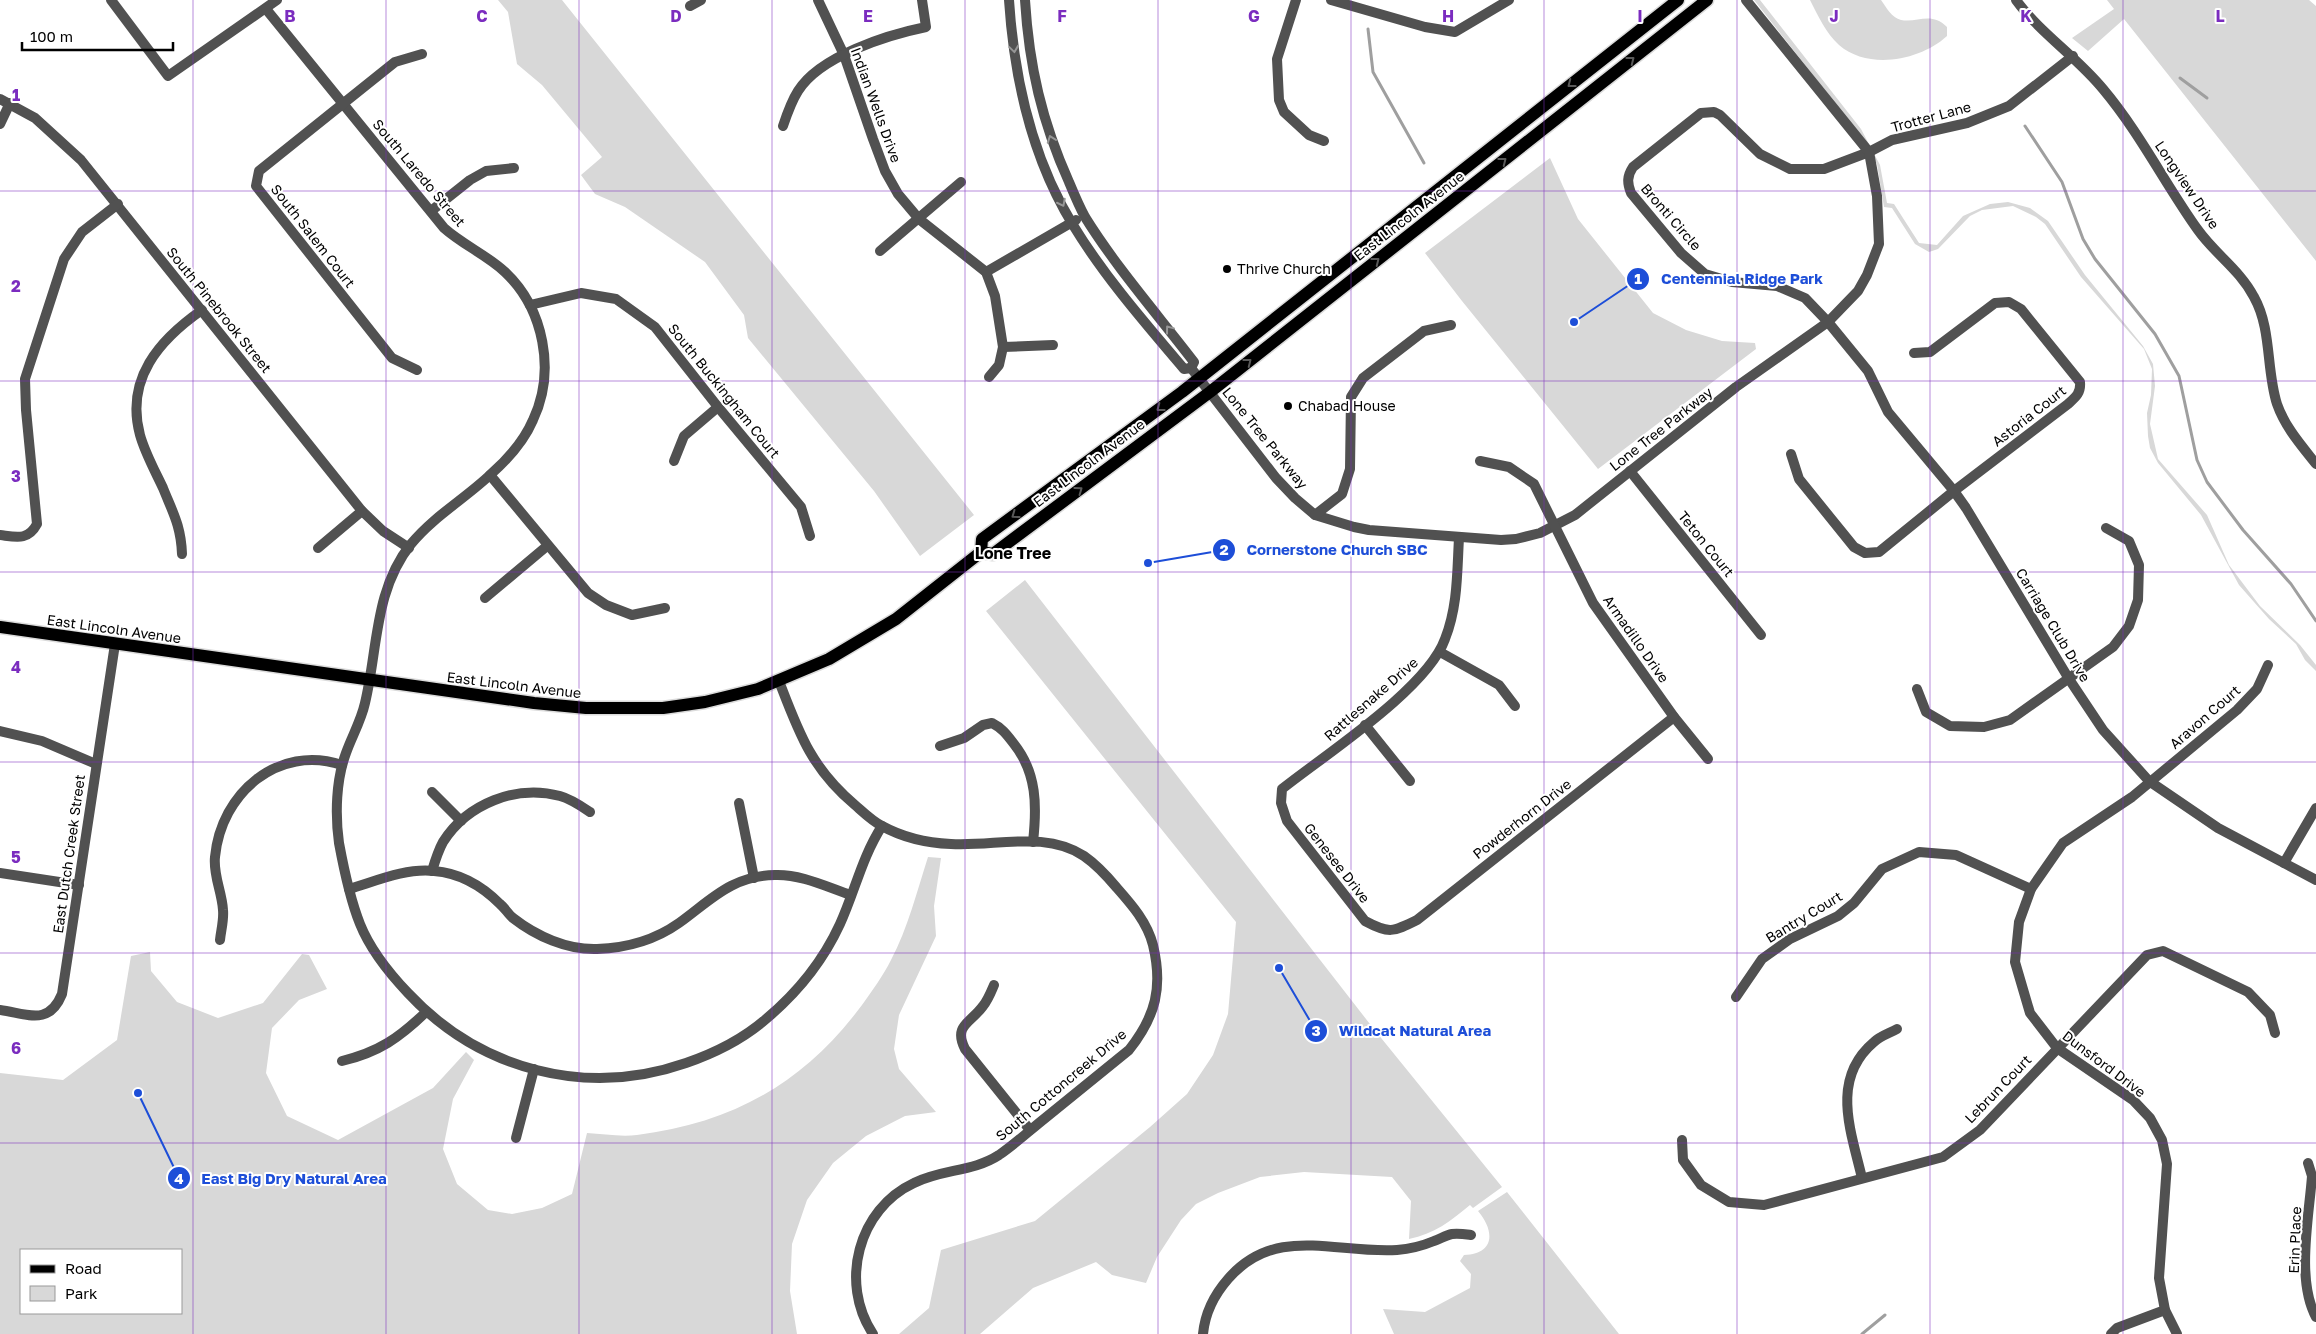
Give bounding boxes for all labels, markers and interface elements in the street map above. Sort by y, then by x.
text: B [284,6,296,26]
text: C [476,6,488,26]
text: D [670,6,682,26]
text: E [863,6,873,26]
text: F [1057,6,1067,26]
text: G [1248,6,1260,26]
text: H [1442,6,1454,26]
text: I [1637,6,1643,26]
text: J [1829,6,1839,26]
text: K [2020,6,2032,26]
text: L [2215,6,2225,26]
scale bar [22,20,174,52]
text: 100 m [30,27,73,45]
street label: Indian Wells Drive [848,45,905,165]
one-way arrow [1008,45,1019,53]
one-way arrow [1625,57,1635,66]
one-way arrow [1568,79,1577,87]
text: 1 [12,85,20,105]
street label: Trotter Lane [1889,98,1973,135]
street label: South Laredo Street [369,116,469,230]
one-way arrow [1047,135,1057,143]
street label: Longview Drive [2152,137,2223,232]
one-way arrow [1497,158,1506,166]
street label: East Lincoln Avenue [1350,167,1467,264]
street label: Bronti Circle [1638,180,1705,254]
street label: South Salem Court [268,181,359,291]
one-way arrow [1056,198,1066,207]
street label: South Pinebrook Street [163,243,275,376]
one-way arrow [1370,258,1379,267]
place label: Thrive Church [1237,260,1331,277]
marker: Thrive Church [1221,263,1233,275]
callout: Centennial Ridge Park [1626,264,1832,294]
text: 1 [1634,269,1642,287]
text: Centennial Ridge Park [1661,269,1823,287]
text: 2 [11,276,21,296]
street label: South Buckingham Court [665,320,784,461]
one-way arrow [1166,326,1174,335]
one-way arrow [1242,359,1251,367]
street label: Astoria Court [1988,381,2069,450]
street label: Lone Tree Parkway [1219,383,1312,492]
street label: Lone Tree Parkway [1606,383,1716,474]
place label: Chabad House [1298,397,1396,414]
marker: Chabad House [1282,400,1294,412]
one-way arrow [1156,402,1166,411]
street label: East Lincoln Avenue [1030,415,1148,510]
text: 3 [11,466,21,486]
one-way arrow [1073,486,1082,496]
street label: Teton Court [1675,507,1738,580]
one-way arrow [1012,509,1021,517]
callout: Cornerstone Church SBC [1212,535,1438,565]
text: 2 [1219,540,1229,558]
text: Cornerstone Church SBC [1246,540,1428,558]
district label: Lone Tree [975,543,1051,563]
street label: Carriage Club Drive [2013,565,2094,685]
street label: Armadillo Drive [1600,592,1673,686]
street label: East Lincoln Avenue [46,611,182,646]
street label: Rattlesnake Drive [1320,653,1421,744]
text: 4 [11,657,21,677]
street label: East Lincoln Avenue [446,668,582,701]
street label: Aravon Court [2166,681,2244,752]
street label: East Dutch Creek Street [49,773,88,935]
street label: Powderhorn Drive [1469,775,1574,862]
street label: Genesee Drive [1301,819,1374,906]
text: 5 [11,847,21,867]
street label: Bantry Court [1762,887,1845,946]
callout: Wildcat Natural Area [1303,1016,1501,1046]
text: 3 [1311,1021,1321,1039]
text: Wildcat Natural Area [1339,1021,1491,1039]
street label: South Cottoncreek Drive [992,1025,1129,1144]
street label: Dunsford Drive [2059,1027,2149,1100]
text: 6 [11,1038,21,1058]
street label: Lebrun Court [1961,1051,2034,1126]
callout: East Big Dry Natural Area [167,1163,397,1193]
text: 4 [174,1169,184,1187]
text: East Big Dry Natural Area [201,1169,387,1187]
street label: Erin Place [2285,1206,2304,1274]
legend [20,1249,182,1314]
text: Road [65,1259,102,1277]
text: Park [65,1284,98,1302]

